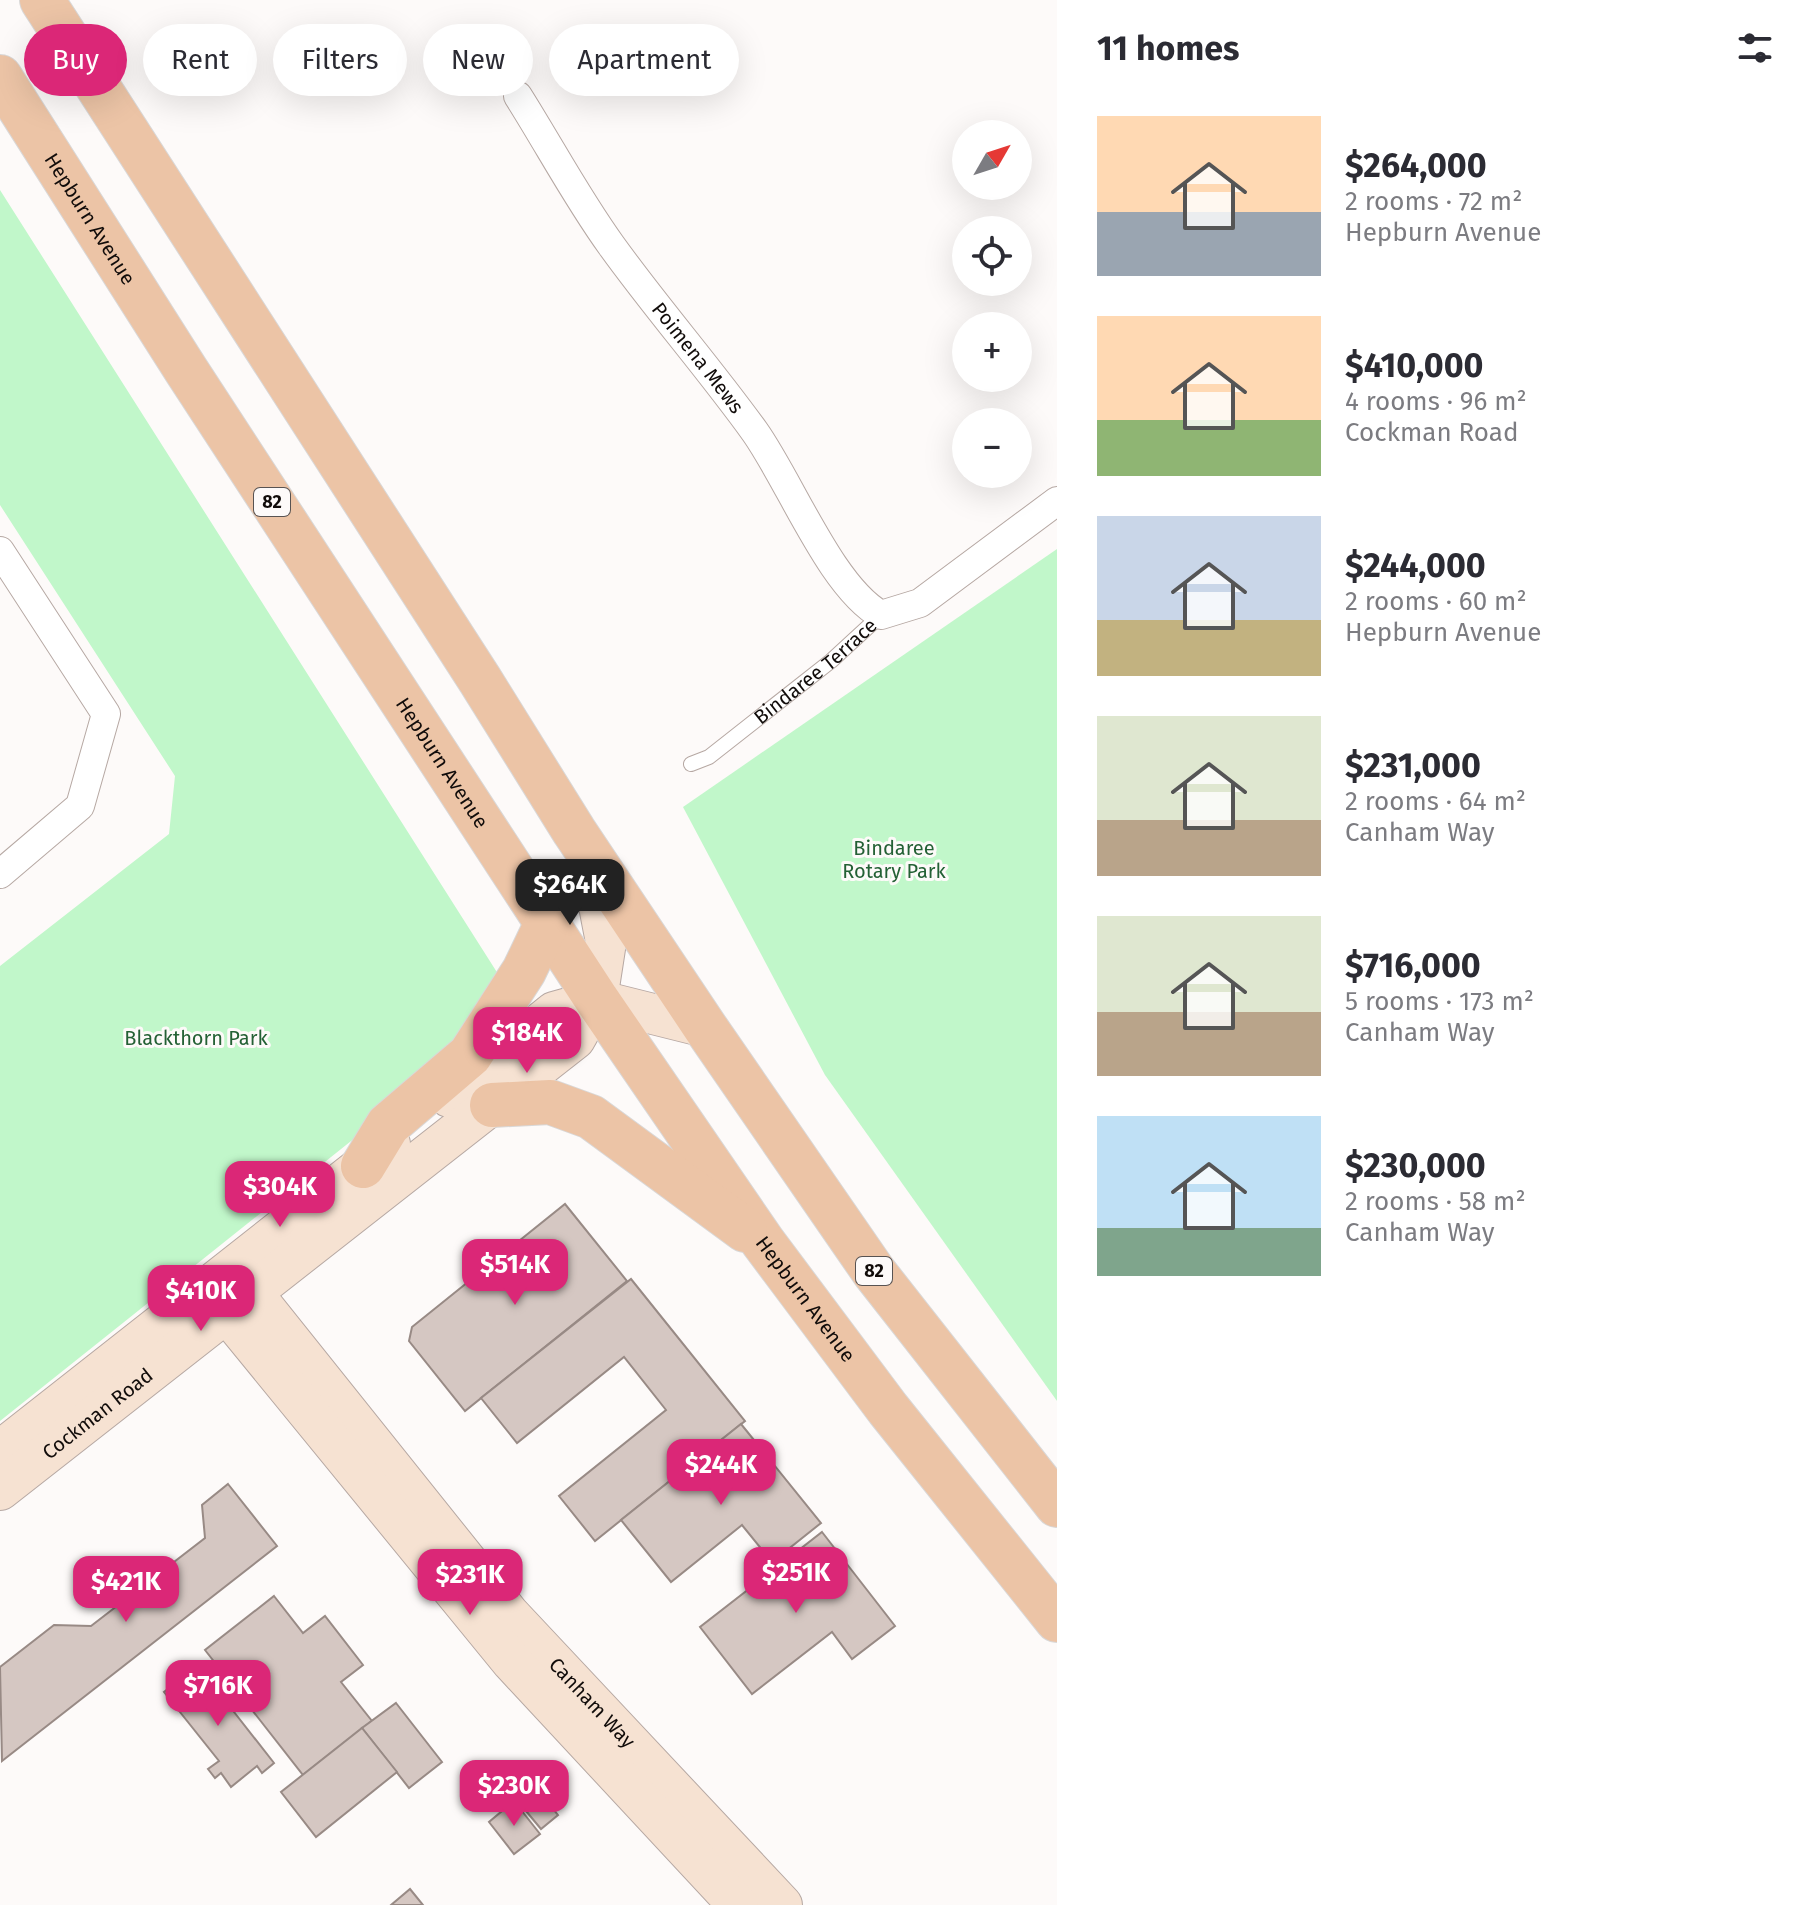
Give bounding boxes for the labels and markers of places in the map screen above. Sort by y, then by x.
pin: $264K [514,859,626,927]
pin: $184K [471,1007,583,1075]
pin: $304K [224,1161,336,1229]
pin: $514K [459,1239,571,1307]
pin: $410K [145,1265,257,1333]
pin: $244K [665,1439,777,1507]
pin: $251K [740,1547,852,1615]
pin: $231K [414,1549,526,1617]
pin: $421K [70,1556,182,1624]
pin: $716K [162,1660,274,1728]
pin: $230K [458,1760,570,1828]

